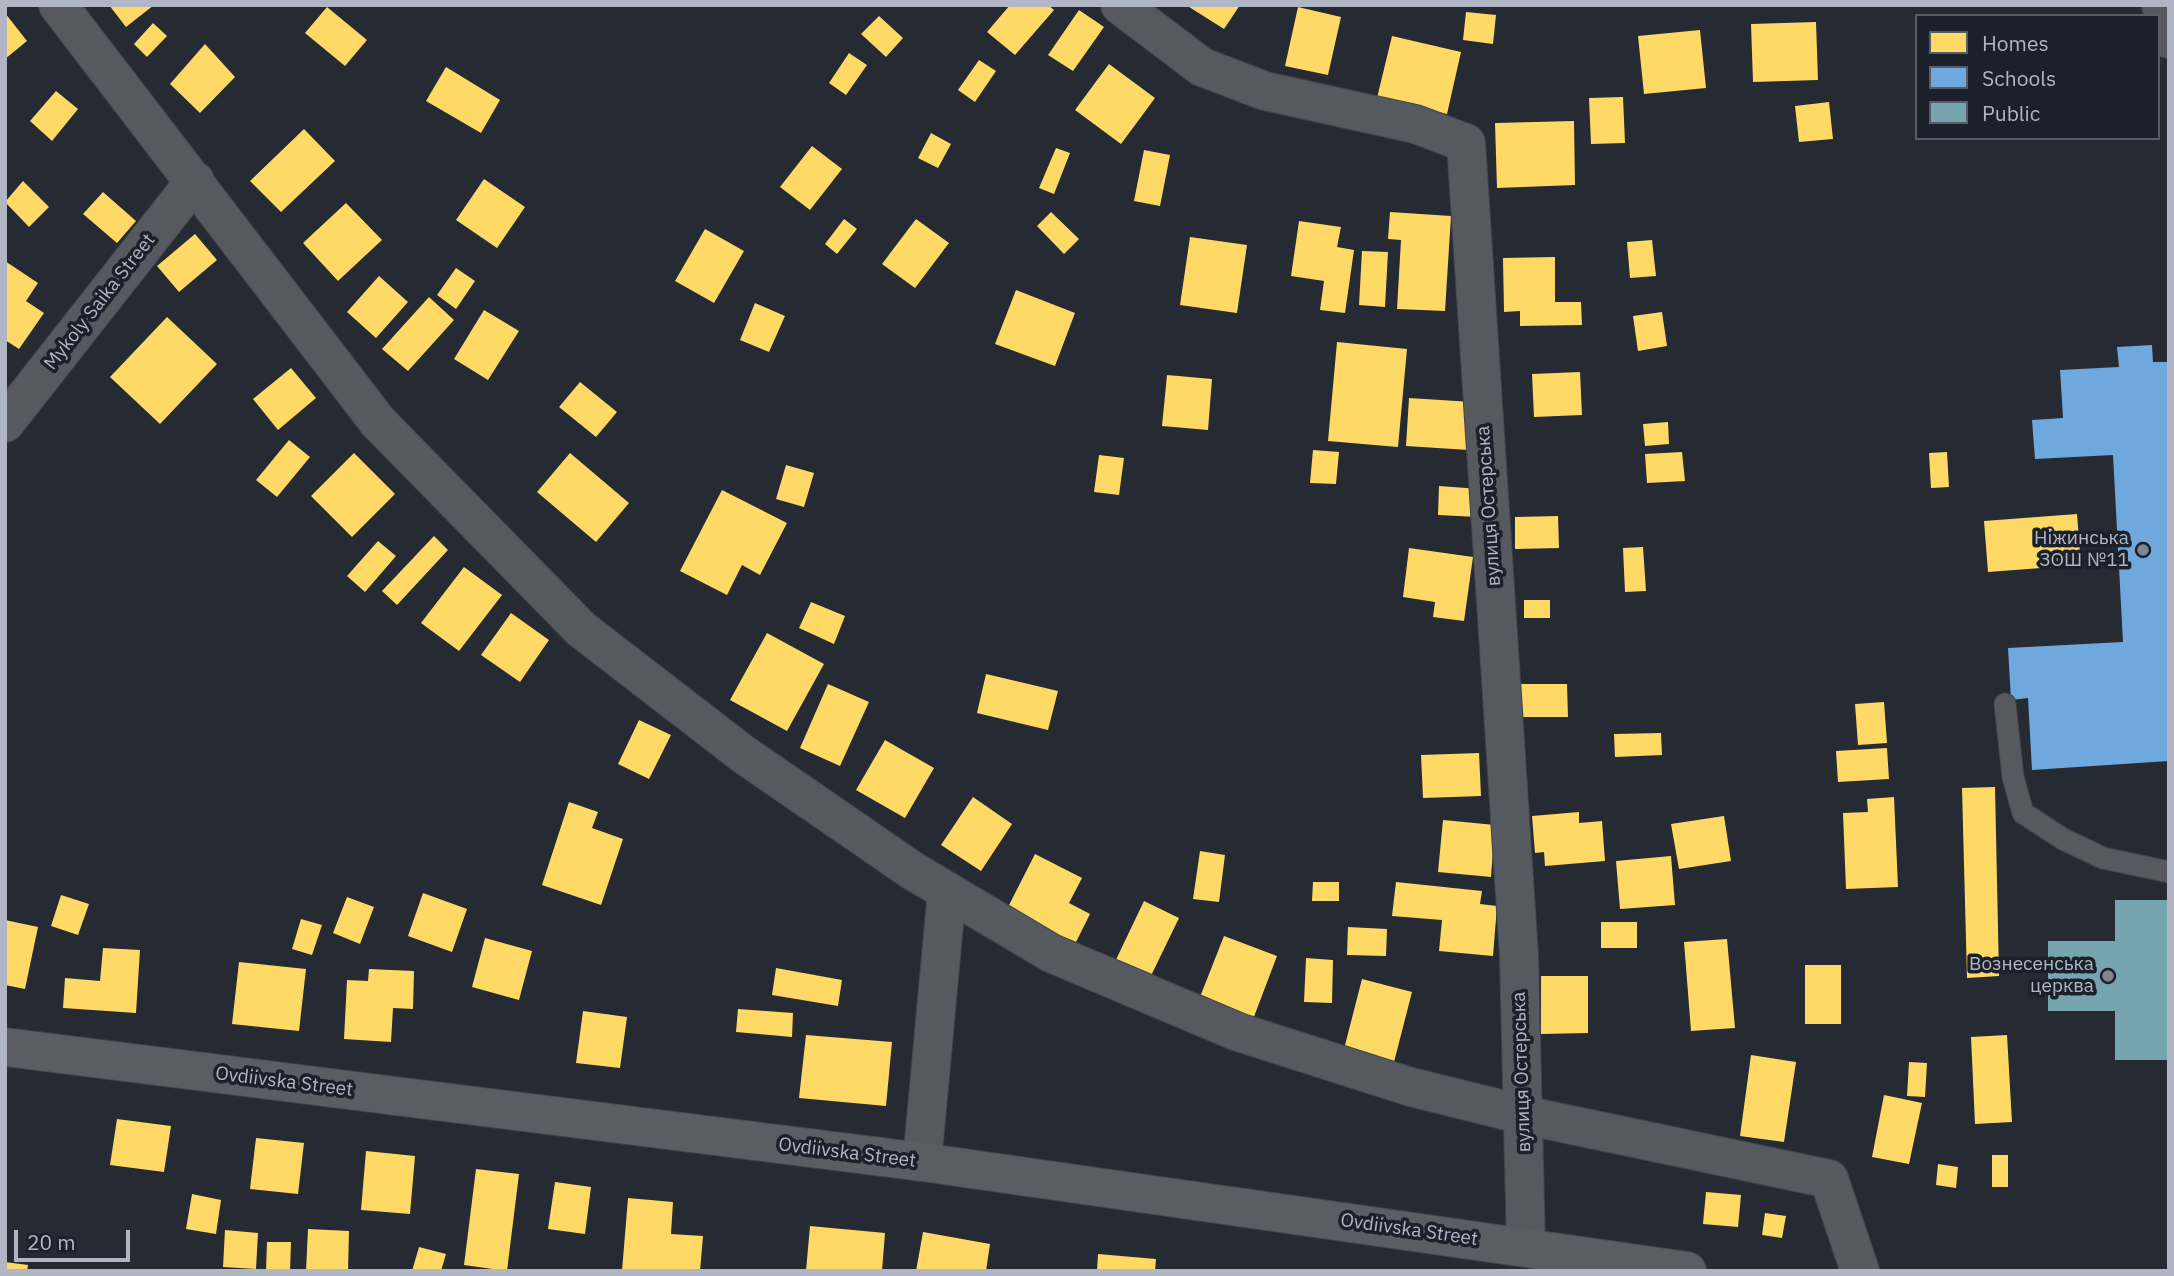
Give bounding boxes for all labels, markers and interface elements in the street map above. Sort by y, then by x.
legend [1915,14,2160,140]
text: Homes [1982,29,2049,57]
text: Schools [1982,64,2056,92]
text: Public [1982,99,2040,127]
street label: Mykoly Saika Street [40,229,160,375]
street label: вулиця Остерська [1472,425,1506,587]
place label: Ніжинська ЗОШ №11 [2034,528,2129,572]
marker: Ніжинська ЗОШ №11 [2135,542,2151,558]
place label: Вознесенська церква [1969,954,2094,998]
marker: Вознесенська церква [2100,968,2116,984]
street label: вулиця Остерська [1508,991,1536,1153]
street label: Ovdiivska Street [214,1062,354,1102]
street label: Ovdiivska Street [777,1133,917,1173]
street label: Ovdiivska Street [1339,1209,1479,1251]
scale bar [18,1216,133,1260]
text: 20 m [27,1228,76,1256]

